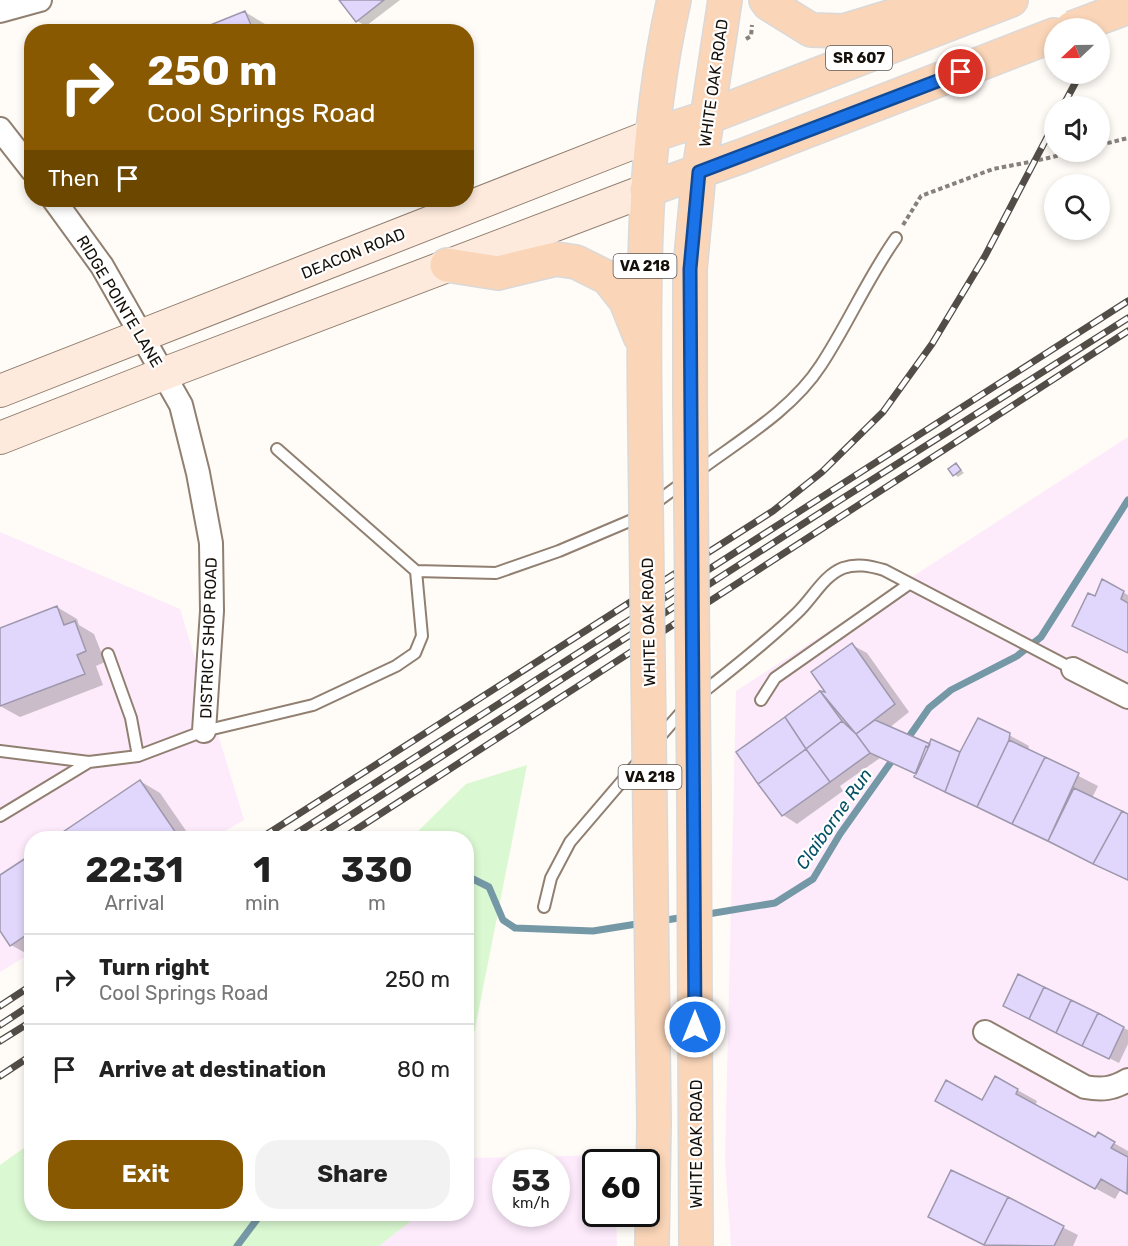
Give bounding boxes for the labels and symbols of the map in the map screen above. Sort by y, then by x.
street label: WHITE OAK ROAD [695,18,732,148]
north arrow [1044,18,1110,84]
road number: SR 607 [826,46,892,70]
pin [935,46,986,97]
street label: DEACON ROAD [298,224,408,283]
street label: RIDGE POINTE LANE [73,232,166,371]
road number: VA 218 [614,254,676,278]
street label: DISTRICT SHOP ROAD [196,557,221,719]
street label: WHITE OAK ROAD [638,557,659,687]
water label: Claiborne Run [791,764,877,874]
road number: VA 218 [618,765,682,789]
position arrow [663,995,727,1059]
street label: WHITE OAK ROAD [687,1079,706,1209]
speed limit sign: 60 [582,1149,660,1227]

